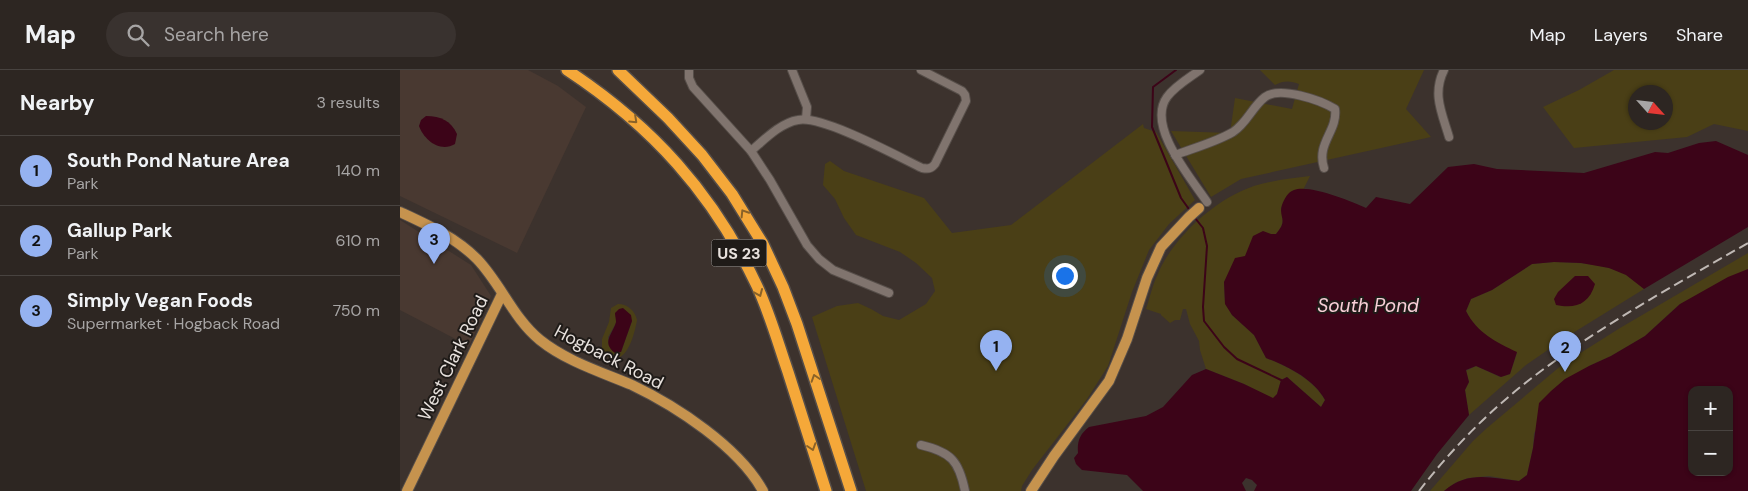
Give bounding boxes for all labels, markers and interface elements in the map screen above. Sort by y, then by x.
search box [106,12,456,57]
text: Map [25,19,76,50]
icon: search [124,21,152,49]
text: Search here [164,22,269,47]
text: Map [1530,23,1566,47]
text: Layers [1594,23,1648,47]
text: Share [1676,23,1723,47]
north arrow [1628,85,1673,130]
text: Nearby [20,89,94,117]
text: 3 results [317,92,380,113]
one-way arrow [629,114,638,123]
text: South Pond Nature Area [67,148,290,173]
text: 1 [33,160,39,181]
text: 140 m [336,160,380,181]
text: Park [67,173,99,194]
one-way arrow [741,210,750,219]
text: Gallup Park [67,218,173,243]
pin: 3 [418,223,450,264]
text: 2 [31,230,41,251]
text: 610 m [336,230,380,251]
road number: US 23 [712,240,766,267]
text: Park [67,243,99,264]
your location [1052,263,1078,289]
text: Simply Vegan Foods [67,288,253,313]
one-way arrow [753,288,764,297]
street label: West Clark Road [412,291,494,425]
water label: South Pond [1317,293,1420,318]
text: 3 [31,300,41,321]
text: 750 m [333,300,380,321]
text: Supermarket · Hogback Road [67,313,280,334]
street label: Hogback Road [550,319,668,395]
pin: 1 [980,330,1012,371]
pin: 2 [1549,331,1581,372]
one-way arrow [810,374,820,383]
map controls [1688,386,1733,476]
button: + [1688,386,1733,431]
button: − [1688,431,1733,476]
one-way arrow [806,442,816,450]

